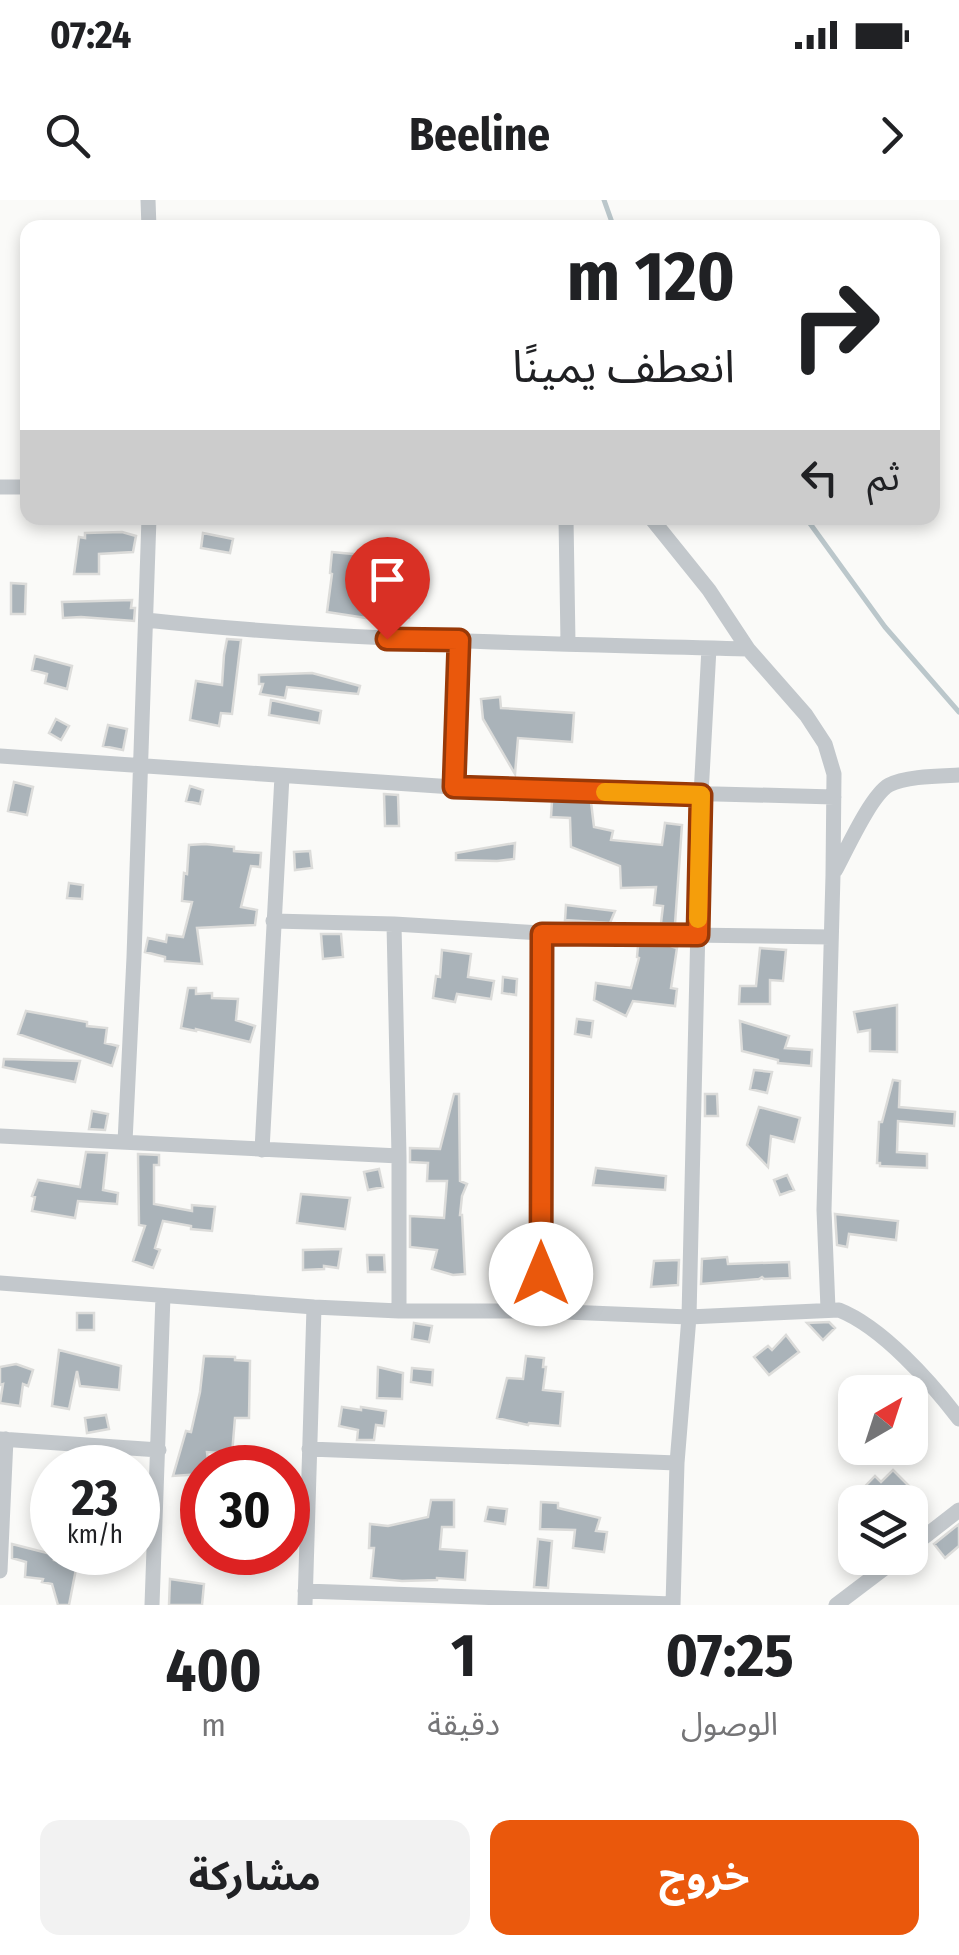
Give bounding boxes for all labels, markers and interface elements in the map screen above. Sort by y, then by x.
text: 07:24 [50,12,131,58]
icon: search [40,108,95,163]
text: Beeline [409,108,550,162]
icon: forward [864,108,919,163]
text: 120 m [567,235,735,319]
icon: right [770,260,900,390]
text: انعطف يمينًا [512,340,735,394]
icon: left [792,450,847,505]
text: ثم [867,454,900,500]
pin [345,537,430,640]
icon: arrive [360,552,415,607]
position arrow [489,1222,593,1326]
north arrow [838,1375,928,1465]
map controls [838,1375,928,1575]
speed limit sign: 30 [180,1445,310,1575]
text: 23 [72,1468,118,1528]
button: layers [838,1485,928,1575]
text: km/h [67,1520,123,1550]
text: 1 [451,1620,476,1692]
text: 07:25 [665,1620,794,1692]
text: 400 [165,1635,262,1707]
text: دقيقة [427,1705,500,1743]
text: الوصول [681,1705,778,1743]
text: m [201,1706,226,1744]
button: مشاركة [40,1820,470,1935]
button: خروج [490,1820,919,1935]

